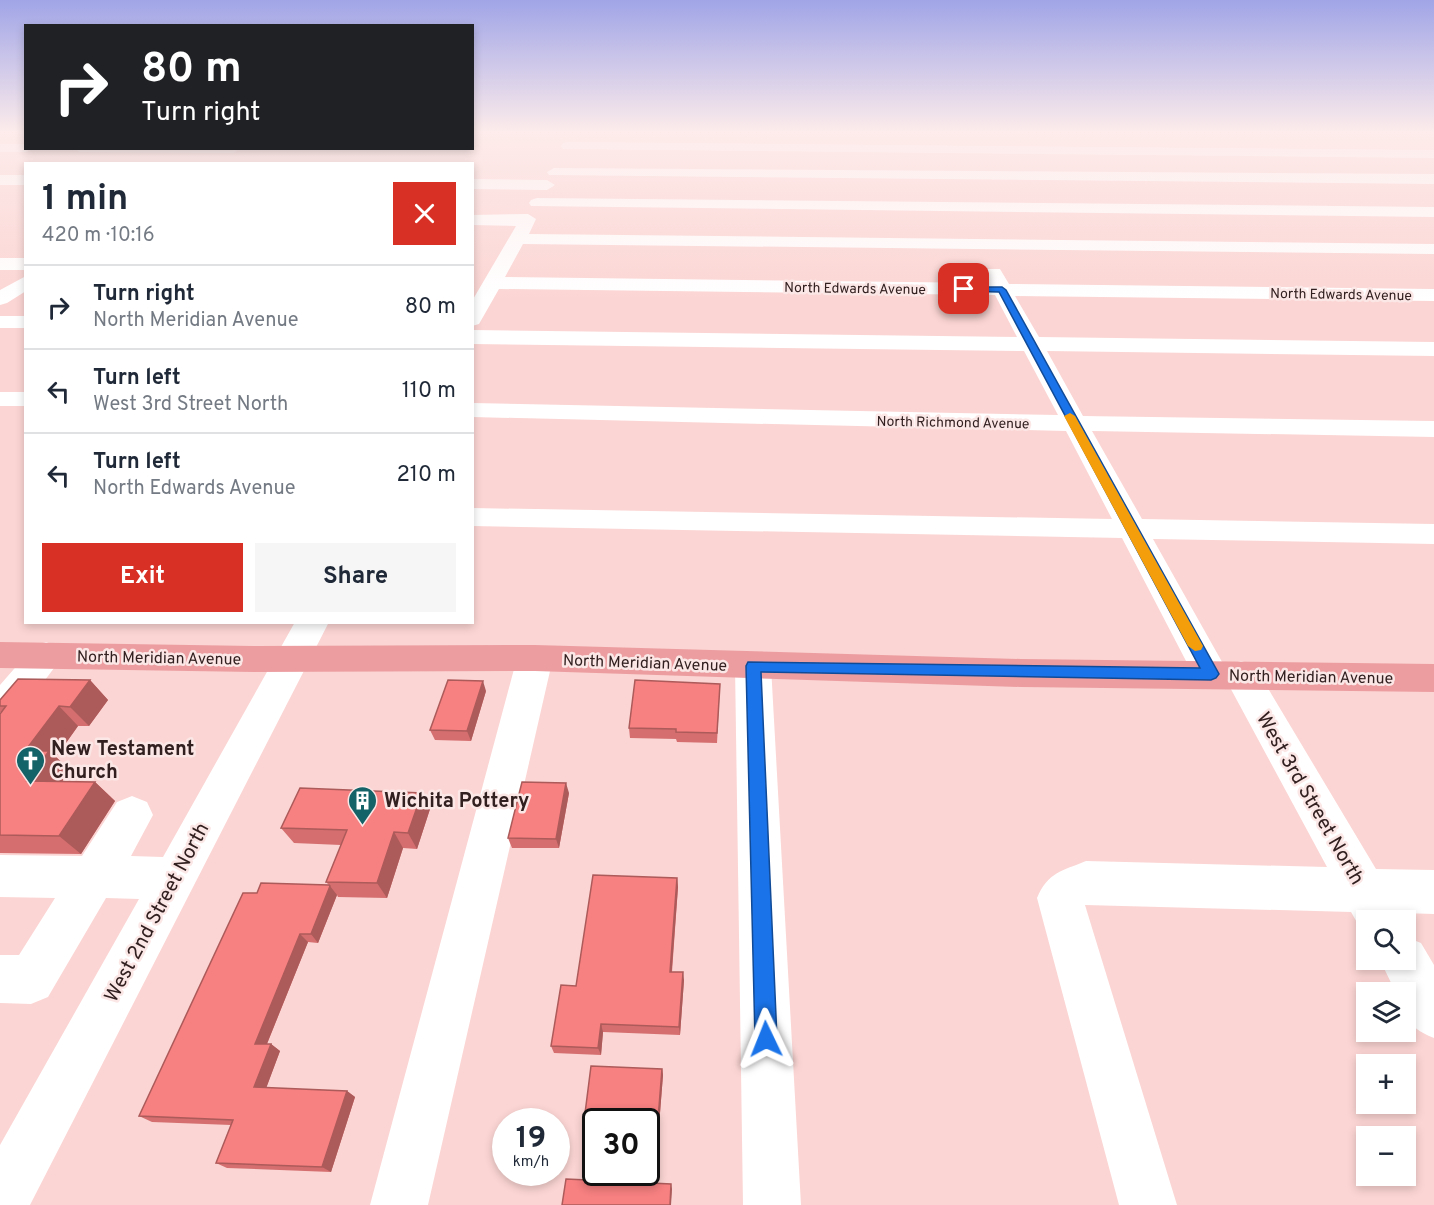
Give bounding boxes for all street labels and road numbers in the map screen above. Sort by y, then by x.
street label: North Edwards Avenue [784,280,926,299]
street label: North Edwards Avenue [1270,286,1412,305]
street label: North Richmond Avenue [876,414,1029,433]
street label: North Meridian Avenue [77,648,241,670]
street label: North Meridian Avenue [562,651,727,677]
street label: North Meridian Avenue [1229,667,1393,689]
street label: West 3rd Street North [1249,708,1369,890]
street label: West 2nd Street North [99,819,216,1007]

